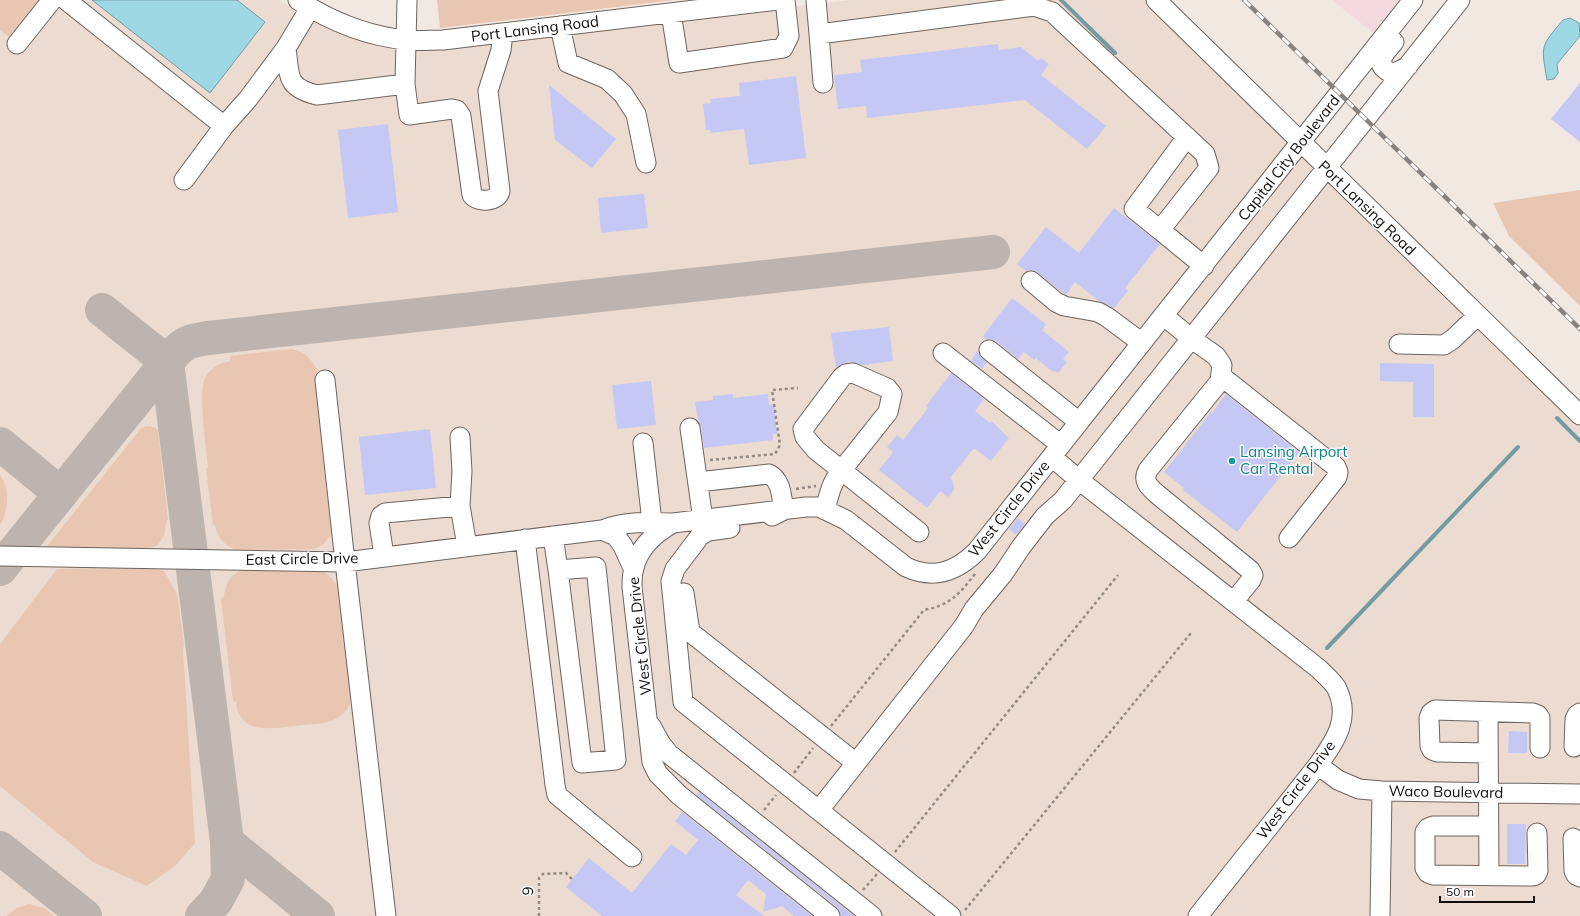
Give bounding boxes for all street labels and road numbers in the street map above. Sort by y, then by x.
street label: Port Lansing Road [470,11,600,46]
street label: Capital City Boulevard [1234,91,1344,224]
street label: Port Lansing Road [1315,156,1420,259]
street label: West Circle Drive [964,456,1053,561]
street label: East Circle Drive [245,548,359,569]
street label: West Circle Drive [624,576,655,696]
street label: West Circle Drive [1252,736,1339,843]
street label: Waco Boulevard [1388,781,1504,802]
street label: 9 [518,886,537,896]

